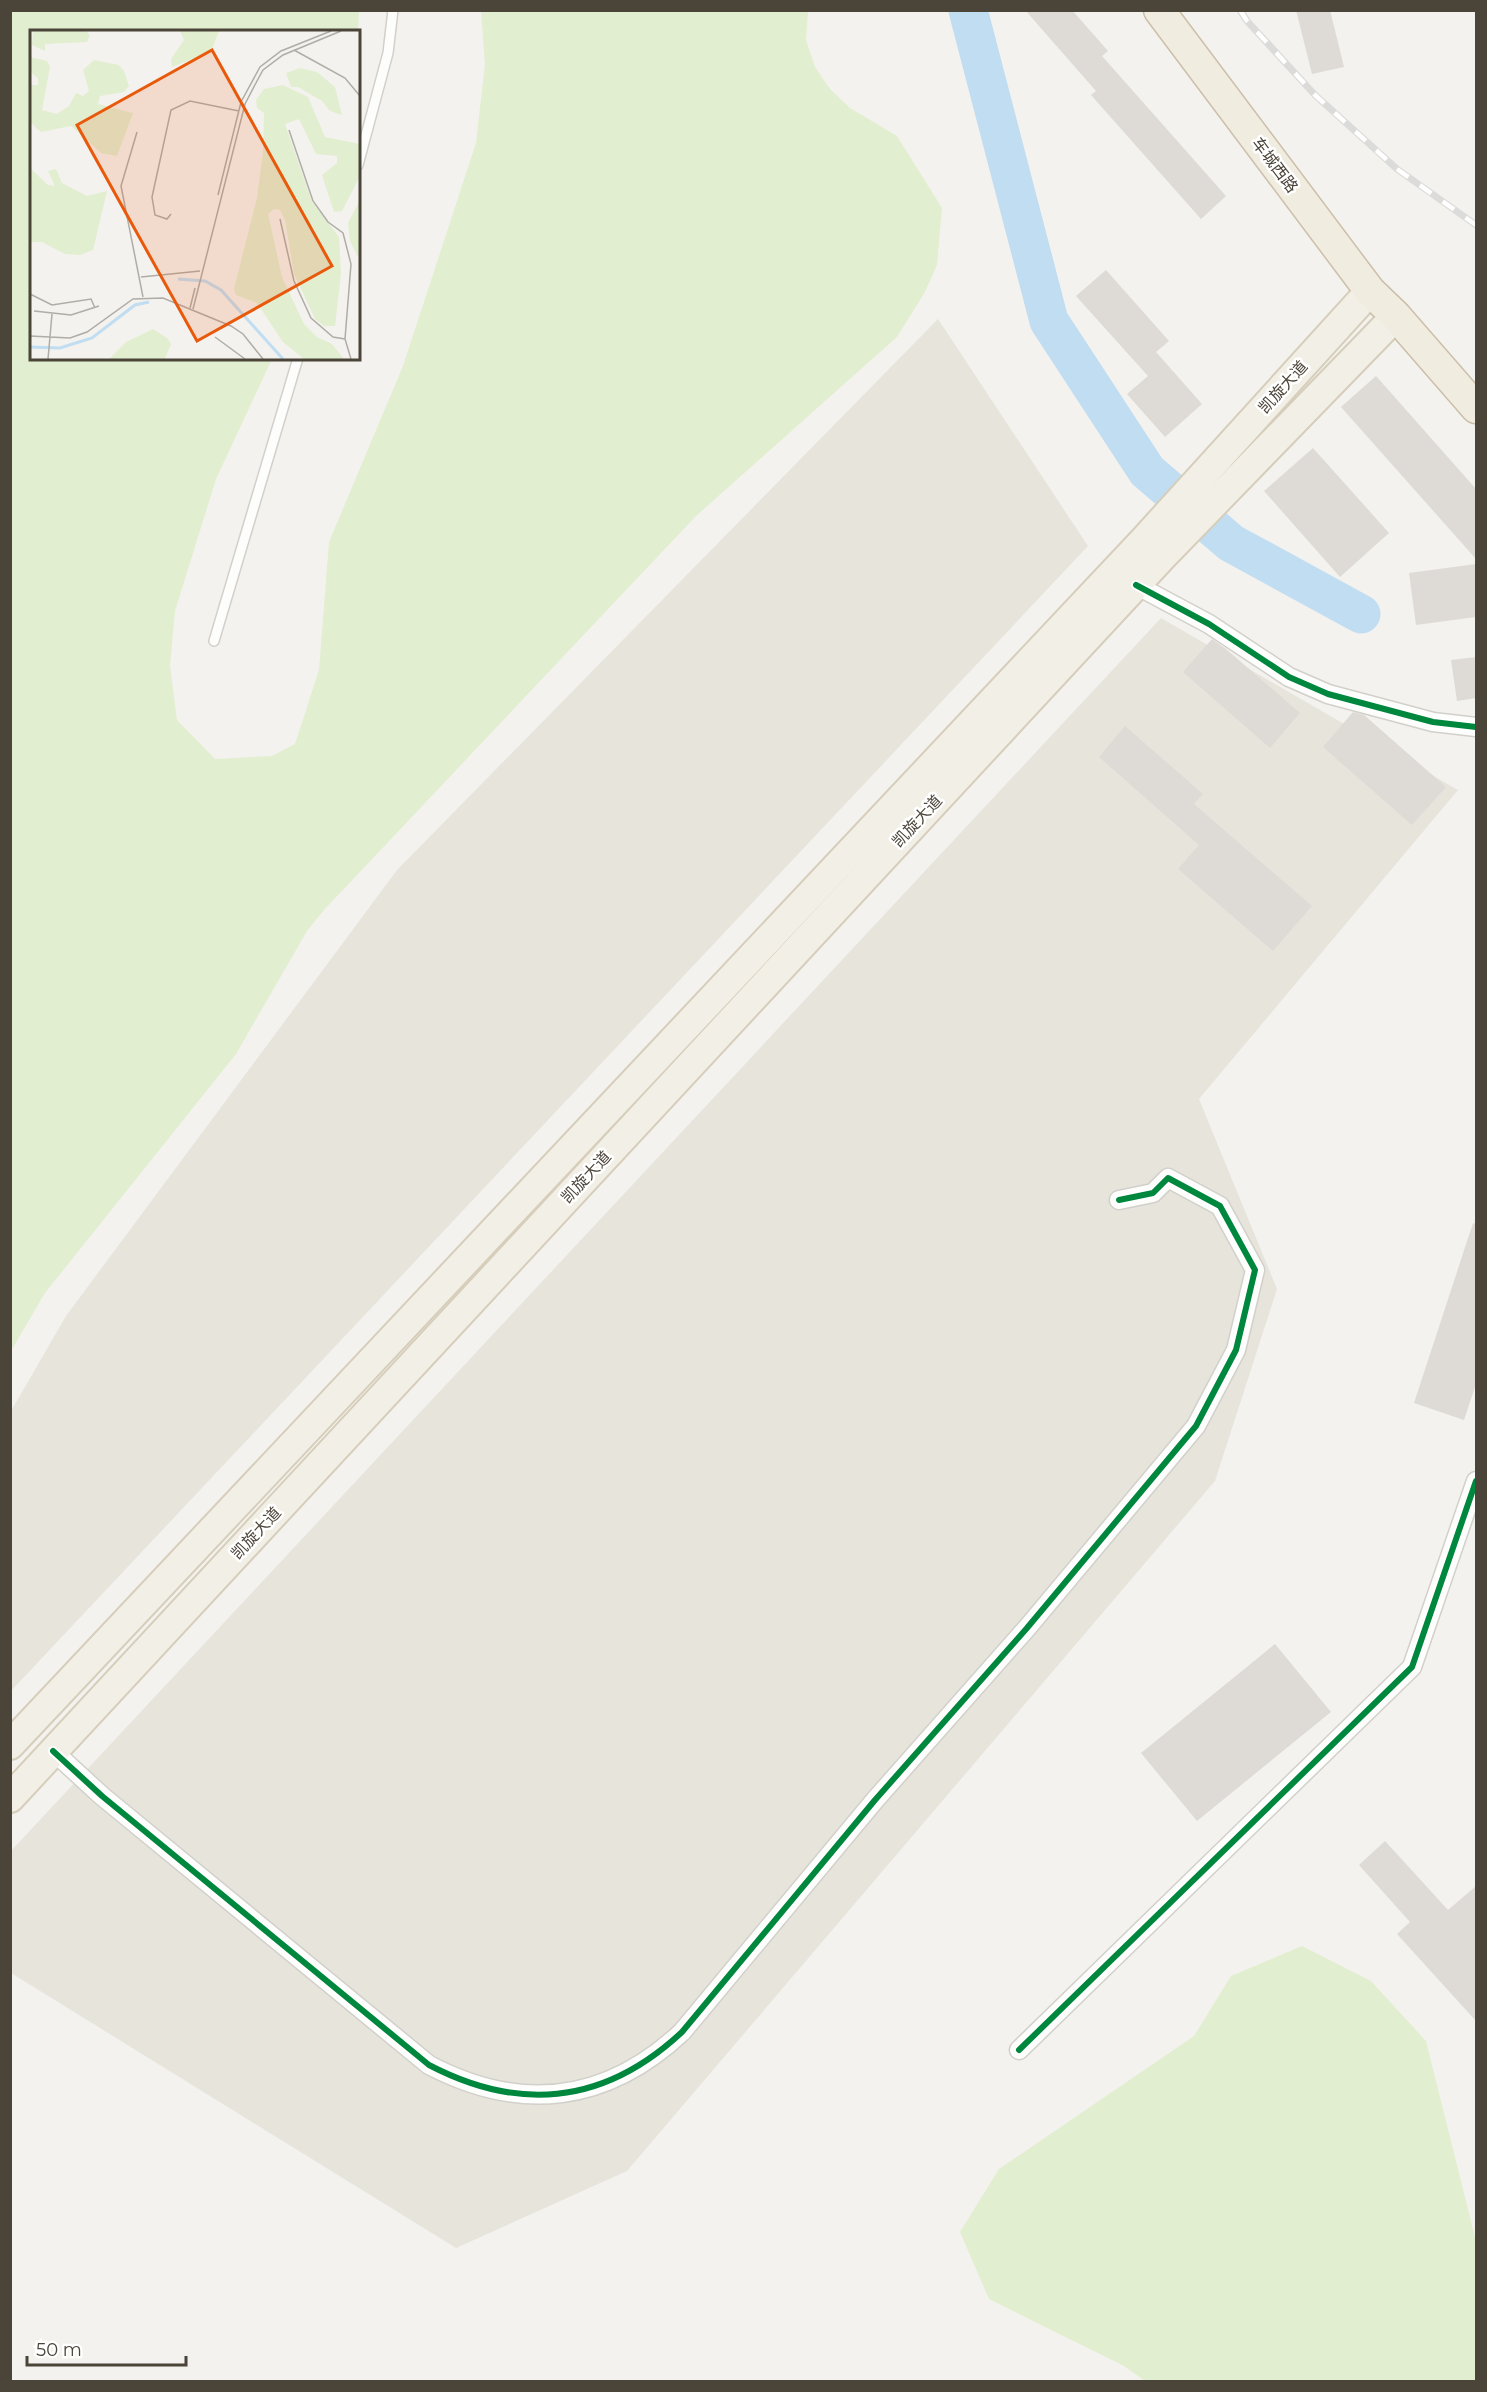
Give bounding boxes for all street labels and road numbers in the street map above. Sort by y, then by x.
street label: 车城西路 [1248,134,1302,196]
street label: 凯旋大道 [1255,357,1311,417]
street label: 凯旋大道 [888,791,946,851]
street label: 凯旋大道 [557,1147,615,1207]
street label: 凯旋大道 [227,1503,285,1563]

